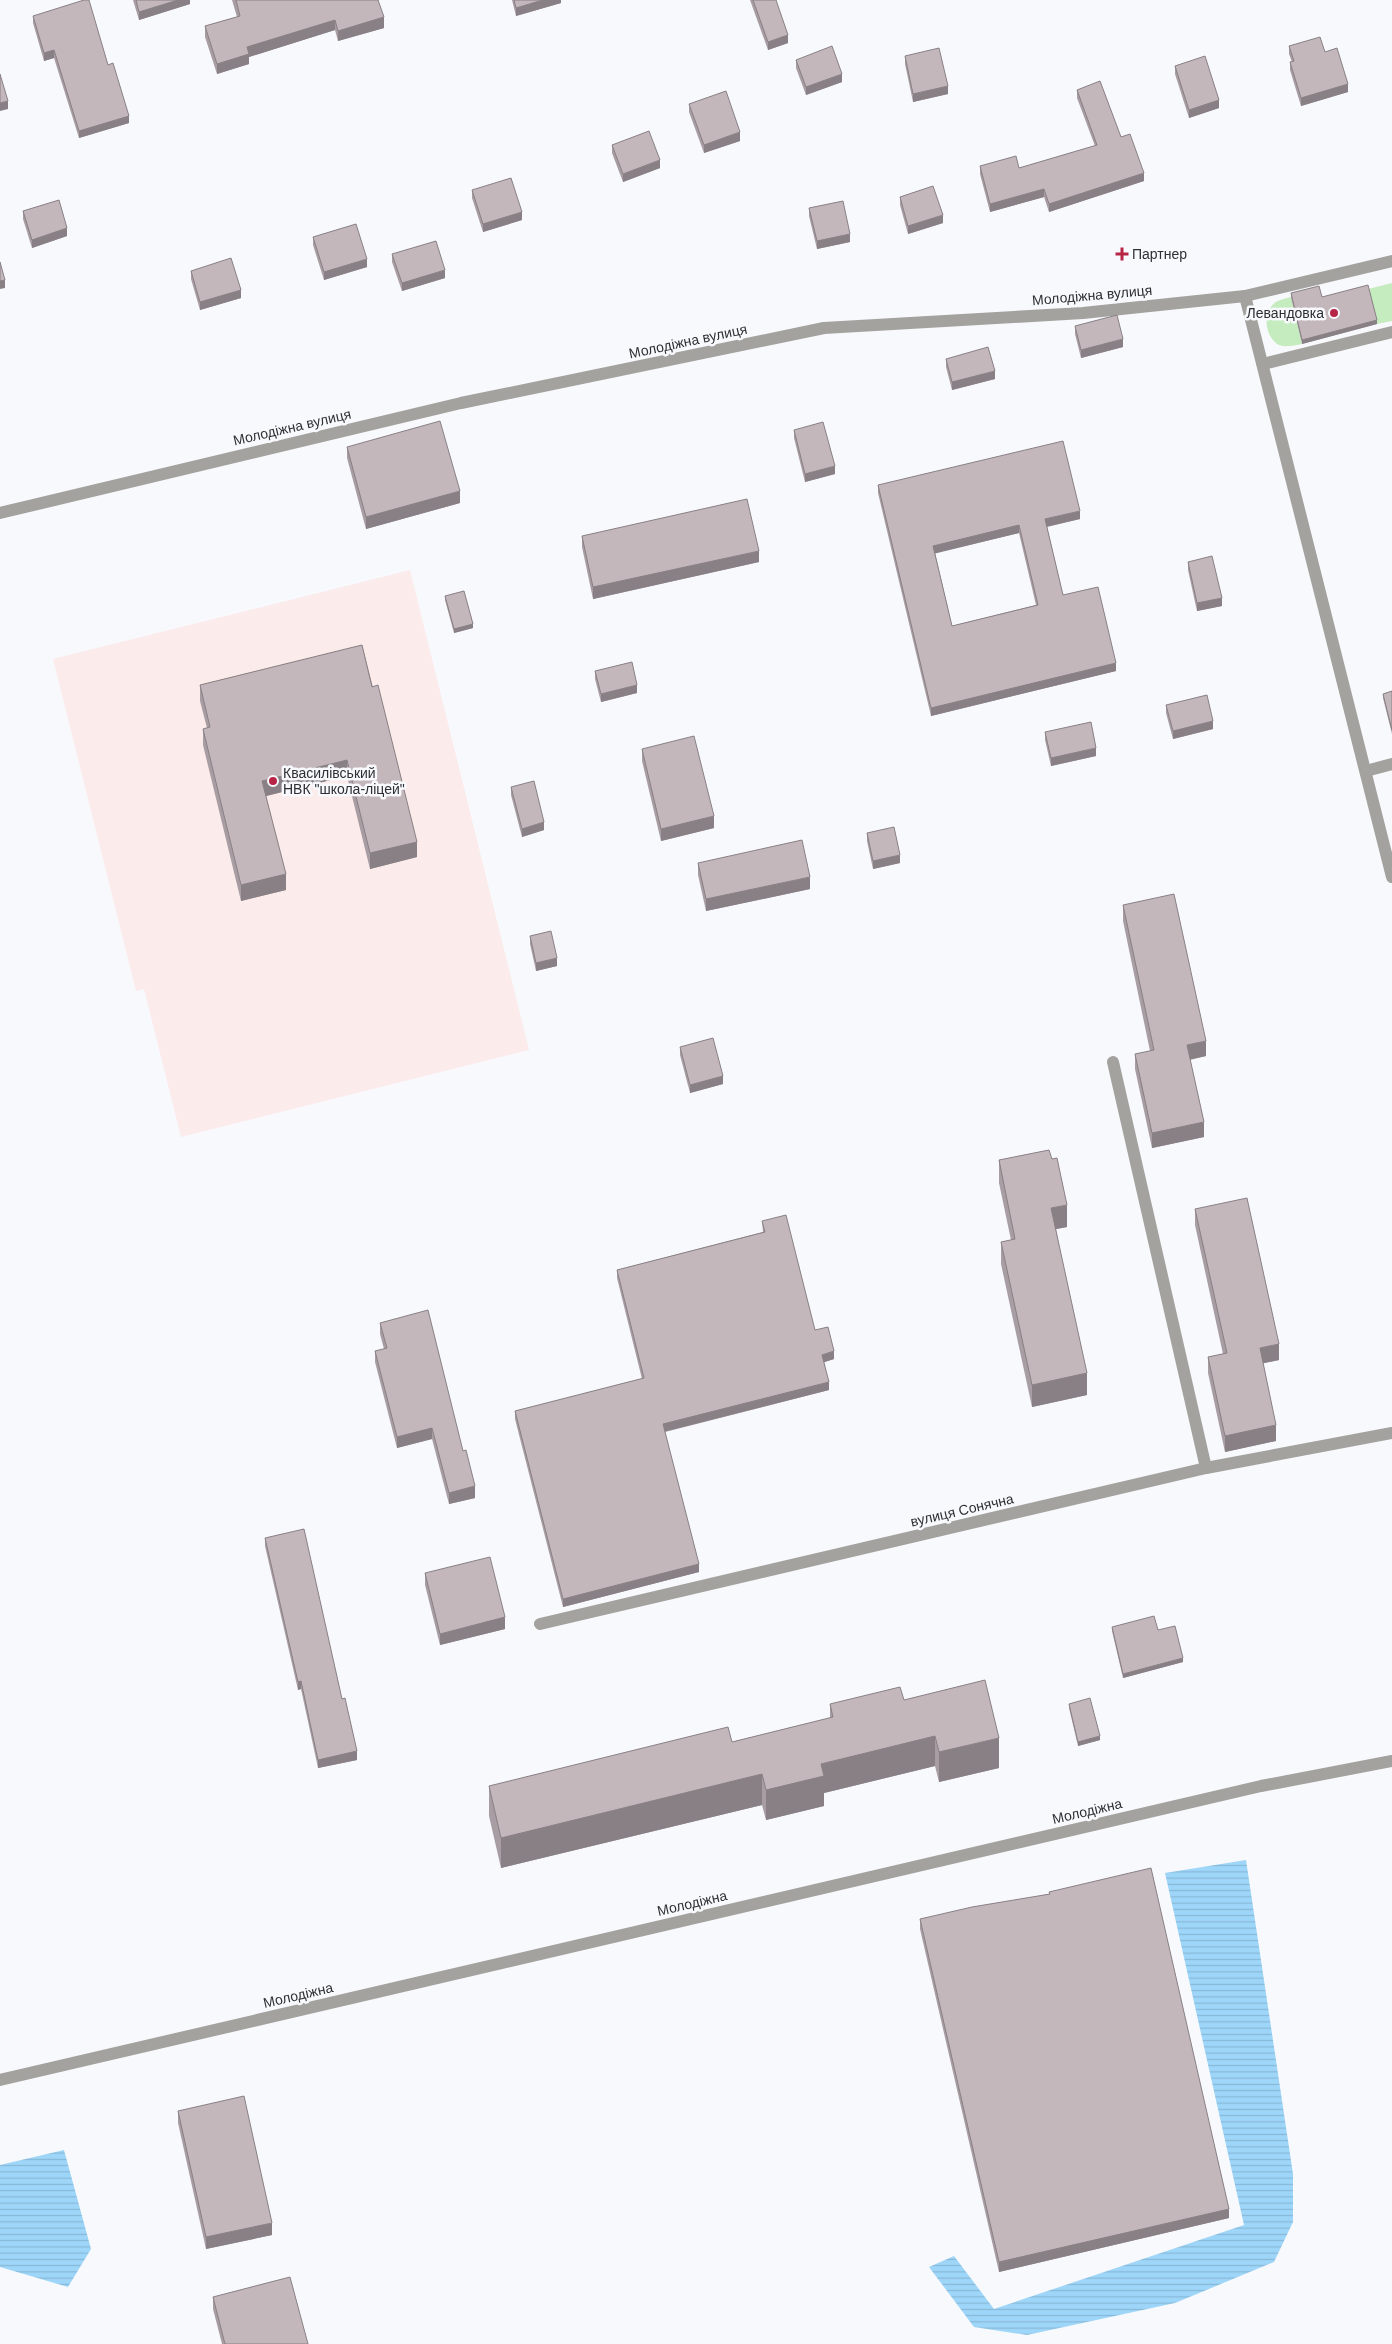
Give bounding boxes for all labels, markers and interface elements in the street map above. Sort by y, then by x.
place label: Партнер [1132,246,1187,262]
marker: Партнер [1116,248,1128,260]
street label: Молодіжна вулиця [1031,282,1153,308]
place label: Левандовка [1247,305,1324,321]
marker: Левандовка [1328,307,1340,319]
street label: Молодіжна вулиця [627,321,749,361]
street label: Молодіжна вулиця [231,406,353,448]
place label: Квасилівський НВК "школа-ліцей" [283,765,405,797]
marker: Квасилівський НВК "школа-ліцей" [267,775,279,787]
street label: вулиця Сонячна [909,1490,1015,1530]
street label: Молодіжна [1050,1795,1124,1827]
street label: Молодіжна [655,1887,729,1919]
street label: Молодіжна [261,1979,335,2011]

